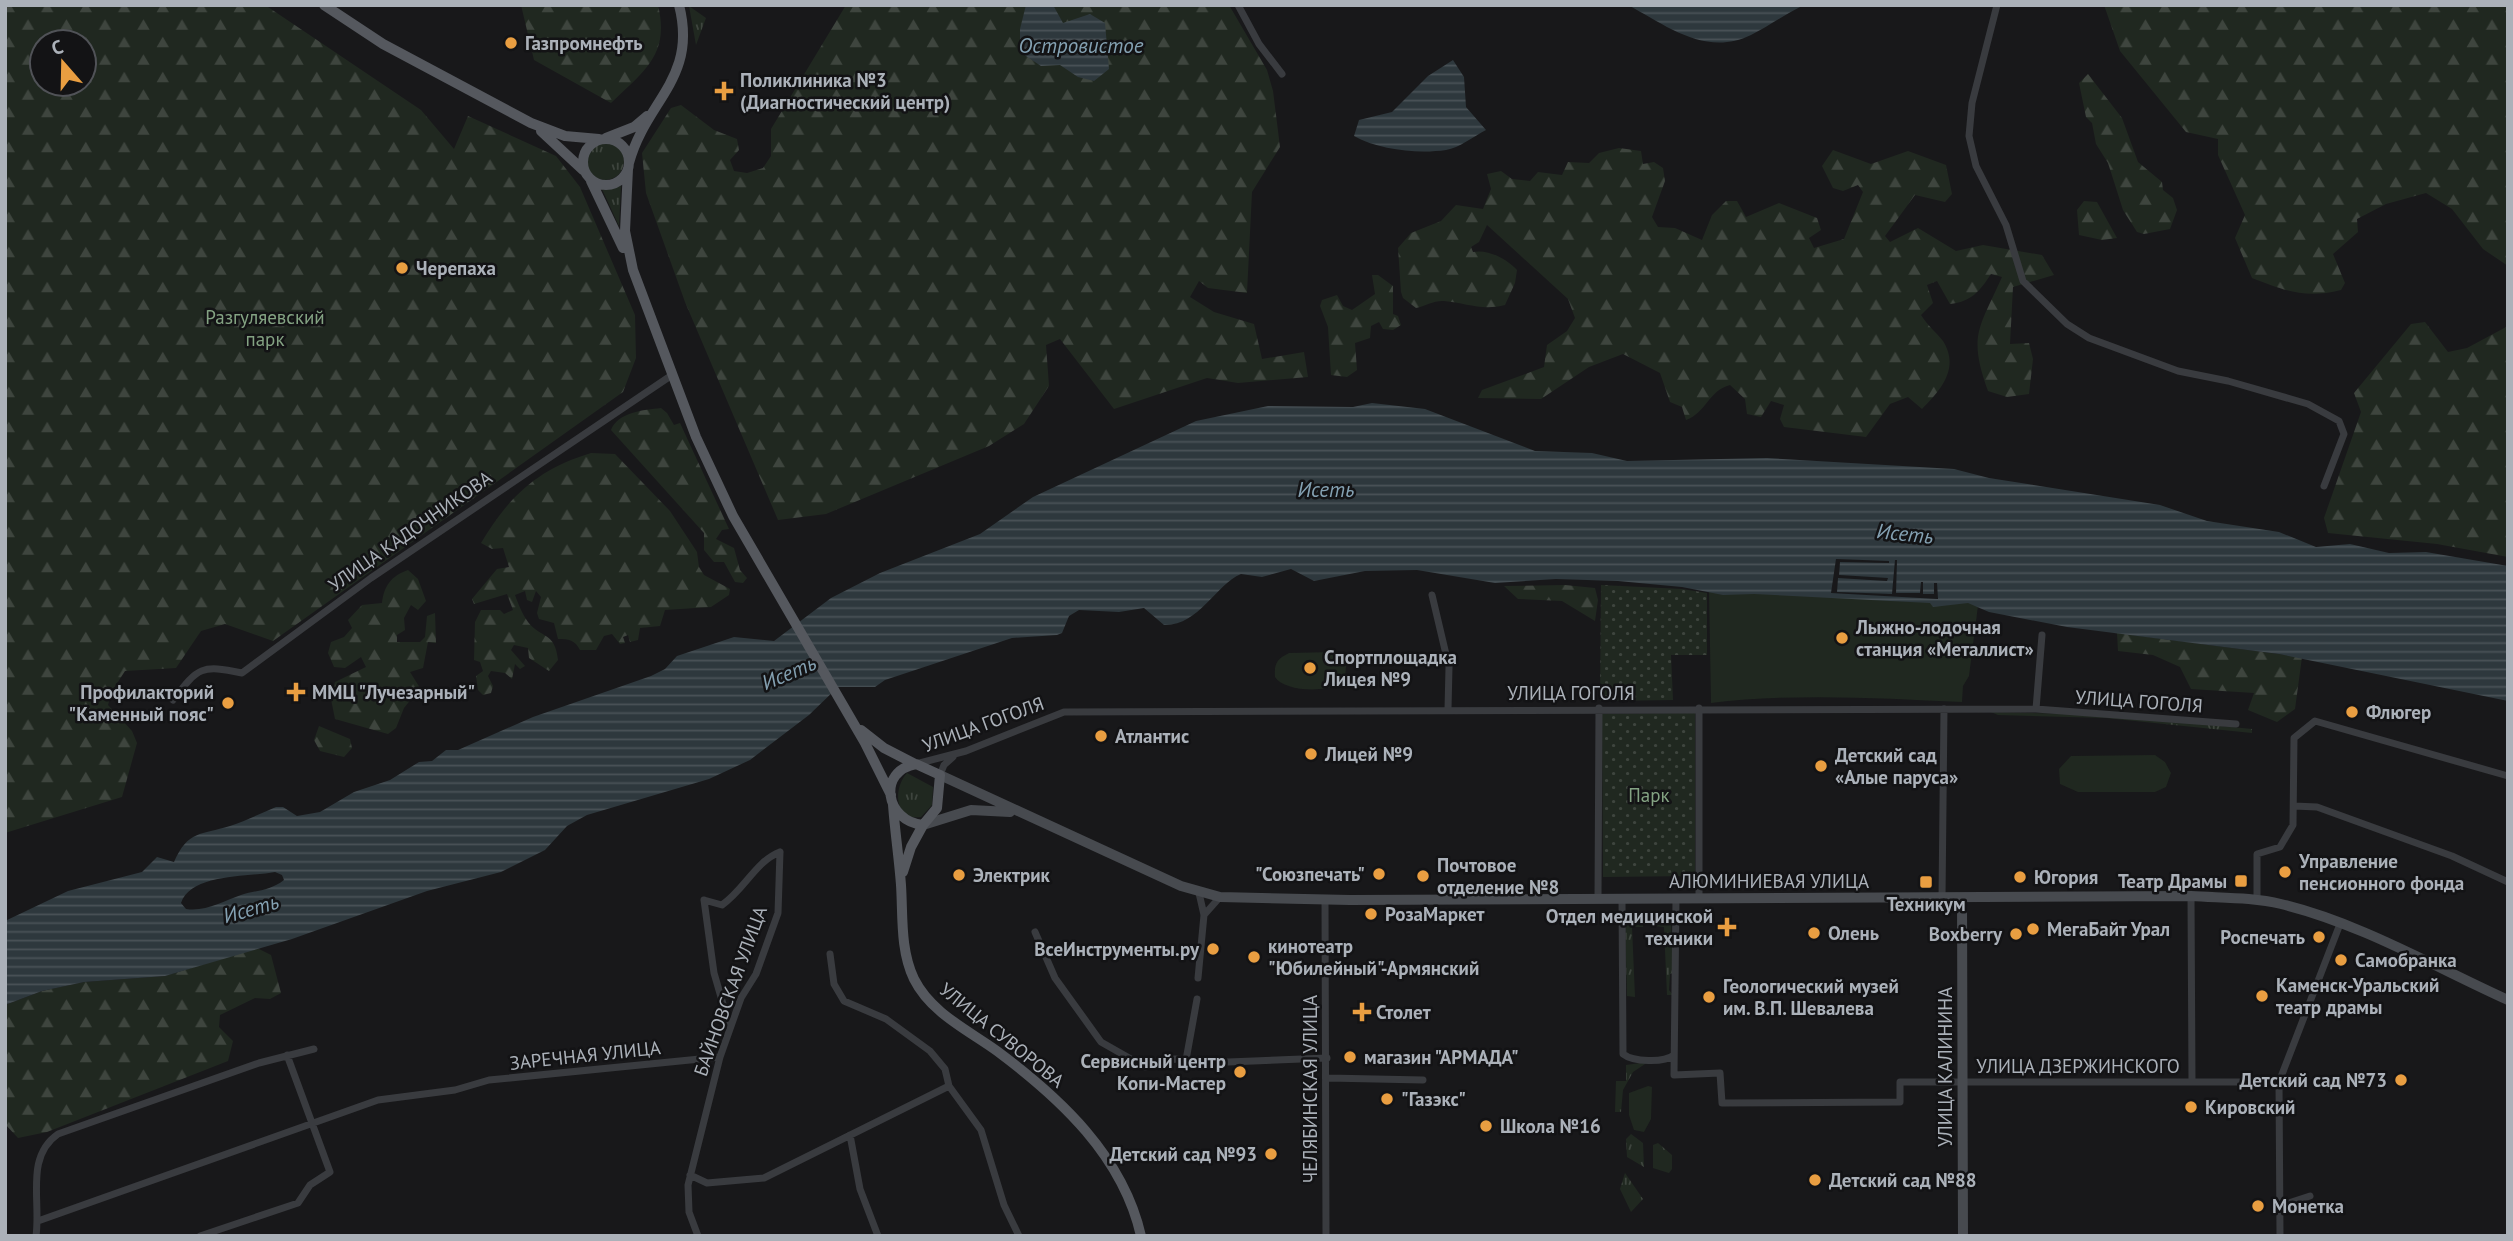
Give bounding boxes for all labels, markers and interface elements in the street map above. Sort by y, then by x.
north arrow [28,28,98,98]
place label: Газпромнефть [525,31,642,55]
water label: Островистое [1019,32,1144,59]
text: С [48,34,67,60]
marker: Газпромнефть [503,35,519,51]
place label: Поликлиника №3 (Диагностический центр) [740,68,950,114]
marker: Поликлиника №3 (Диагностический центр) [714,81,734,101]
place label: Черепаха [416,256,496,280]
marker: Черепаха [394,260,410,276]
park label: Разгуляевский парк [205,305,325,351]
street label: УЛИЦА КАДОЧНИКОВА [323,465,497,597]
water label: Исеть [1298,476,1354,503]
water label: Исеть [1875,517,1935,550]
place label: Лыжно-лодочная станция «Металлист» [1855,615,2034,661]
marker: Лыжно-лодочная станция «Металлист» [1834,630,1850,646]
place label: Спортплощадка Лицея №9 [1323,645,1457,691]
water label: Исеть [757,649,820,696]
marker: Спортплощадка Лицея №9 [1302,660,1318,676]
place label: Профилакторий "Каменный пояс" [69,680,214,726]
place label: ММЦ "Лучезарный" [312,680,475,704]
street label: УЛИЦА ГОГОЛЯ [1507,681,1635,705]
marker: ММЦ "Лучезарный" [286,682,306,702]
street label: УЛИЦА ГОГОЛЯ [2075,685,2203,717]
street label: УЛИЦА ГОГОЛЯ [919,691,1047,757]
marker: Профилакторий "Каменный пояс" [220,695,236,711]
place label: Флюгер [2366,700,2431,724]
marker: Флюгер [2344,704,2360,720]
place label: Атлантис [1115,724,1189,748]
marker: Атлантис [1093,728,1109,744]
place label: Лицей №9 [1324,742,1413,766]
place label: Детский сад «Алые паруса» [1835,743,1958,789]
marker: Лицей №9 [1303,746,1319,762]
marker: Детский сад «Алые паруса» [1813,758,1829,774]
park label: Парк [1628,783,1670,807]
place label: Управление пенсионного фонда [2298,849,2464,895]
place label: Почтовое отделение №8 [1437,853,1559,899]
place label: "Союзпечать" [1255,862,1365,886]
place label: Электрик [973,863,1051,887]
marker: Управление пенсионного фонда [2277,864,2293,880]
place label: Югория [2034,865,2098,889]
marker: "Союзпечать" [1371,866,1387,882]
marker: Электрик [951,867,967,883]
marker: Почтовое отделение №8 [1415,868,1431,884]
street label: АЛЮМИНИЕВАЯ УЛИЦА [1669,869,1869,893]
marker: Югория [2012,869,2028,885]
place label: Театр Драмы [2118,869,2227,893]
marker: Театр Драмы [2233,873,2249,889]
marker: Техникум [1918,874,1934,890]
water label: Исеть [220,888,282,929]
place label: Техникум [1886,892,1966,916]
place label: РозаМаркет [1385,902,1485,926]
street label: БАЙНОВСКАЯ УЛИЦА [688,903,772,1079]
place label: Отдел медицинской техники [1546,904,1713,950]
marker: РозаМаркет [1363,906,1379,922]
place label: МегаБайт Урал [2047,917,2170,941]
marker: Отдел медицинской техники [1719,919,1735,935]
place label: Олень [1828,921,1879,945]
marker: МегаБайт Урал [2025,921,2041,937]
place label: Boxberry [1929,922,2003,946]
marker: Олень [1806,925,1822,941]
place label: Роспечать [2220,925,2305,949]
marker: Boxberry [2008,926,2024,942]
marker: Роспечать [2311,929,2327,945]
place label: кинотеатр "Юбилейный"-Армянский [1268,934,1479,980]
place label: ВсеИнструменты.ру [1034,937,1200,961]
marker: ВсеИнструменты.ру [1205,941,1221,957]
place label: Самобранка [2355,948,2457,972]
marker: кинотеатр "Юбилейный"-Армянский [1246,949,1262,965]
marker: Самобранка [2333,952,2349,968]
place label: Каменск-Уральский театр драмы [2276,973,2439,1019]
place label: Геологический музей им. В.П. Шевалева [1723,974,1899,1020]
street label: УЛИЦА СУВОРОВА [935,977,1069,1093]
street label: УЛИЦА КАЛИНИНА [1933,987,1957,1147]
marker: Каменск-Уральский театр драмы [2254,988,2270,1004]
marker: Геологический музей им. В.П. Шевалева [1701,989,1717,1005]
street label: ЧЕЛЯБИНСКАЯ УЛИЦА [1298,995,1322,1183]
place label: Столет [1376,1000,1431,1024]
marker: Столет [1354,1004,1370,1020]
street label: ЗАРЕЧНАЯ УЛИЦА [508,1035,662,1075]
place label: магазин "АРМАДА" [1364,1045,1519,1069]
place label: Сервисный центр Копи-Мастер [1081,1049,1226,1095]
marker: магазин "АРМАДА" [1342,1049,1358,1065]
street label: УЛИЦА ДЗЕРЖИНСКОГО [1976,1054,2180,1078]
marker: Сервисный центр Копи-Мастер [1232,1064,1248,1080]
place label: Детский сад №73 [2239,1068,2387,1092]
marker: Детский сад №73 [2393,1072,2409,1088]
place label: "Газэкс" [1401,1087,1466,1111]
marker: "Газэкс" [1379,1091,1395,1107]
place label: Кировский [2205,1095,2295,1119]
marker: Кировский [2183,1099,2199,1115]
place label: Школа №16 [1500,1114,1601,1138]
marker: Школа №16 [1478,1118,1494,1134]
place label: Детский сад №93 [1109,1142,1257,1166]
marker: Детский сад №93 [1263,1146,1279,1162]
place label: Детский сад №88 [1829,1168,1977,1192]
marker: Детский сад №88 [1807,1172,1823,1188]
place label: Монетка [2272,1194,2344,1218]
marker: Монетка [2250,1198,2266,1214]

